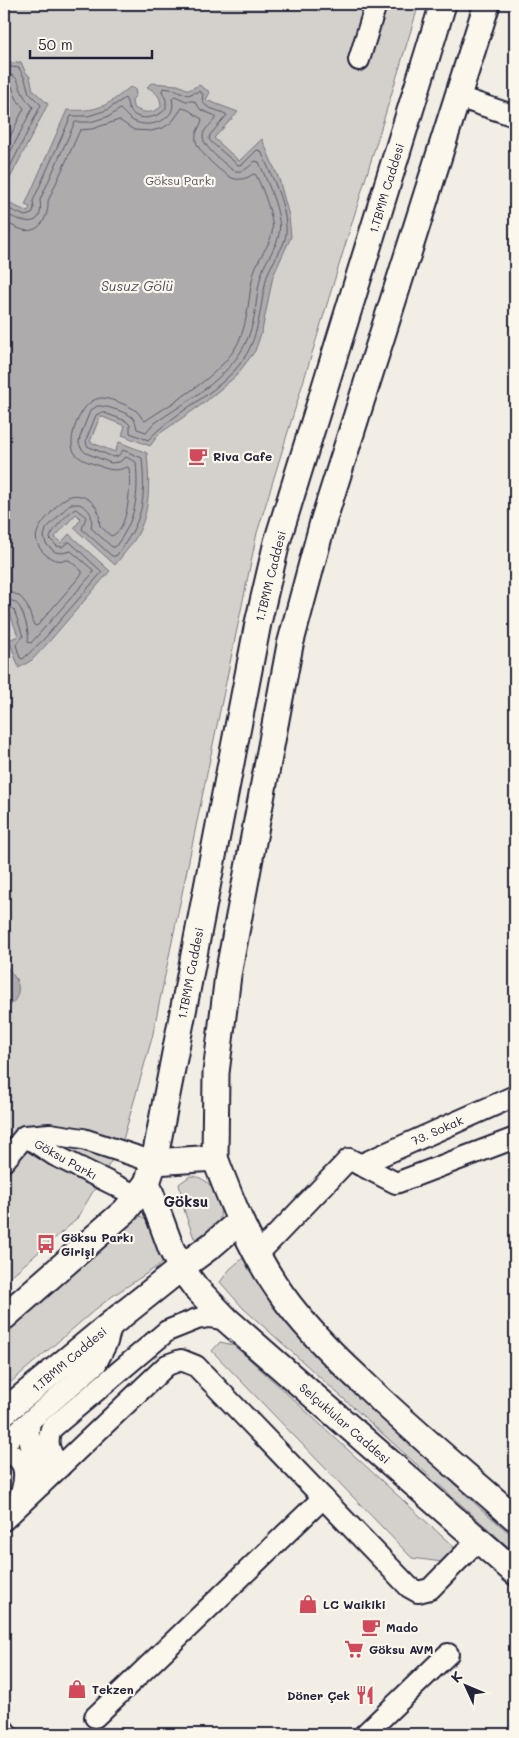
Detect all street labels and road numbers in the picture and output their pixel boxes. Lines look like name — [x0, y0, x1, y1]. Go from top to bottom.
street label: 1.TBMM Caddesi — [365, 141, 407, 235]
street label: 1.TBMM Caddesi — [251, 529, 289, 623]
street label: 1.TBMM Caddesi — [173, 926, 207, 1020]
street label: 73. Sokak — [409, 1111, 465, 1149]
street label: Göksu Parkı — [32, 1135, 100, 1183]
street label: 1.TBMM Caddesi — [28, 1323, 110, 1395]
street label: Selçuklular Caddesi — [296, 1379, 394, 1467]

